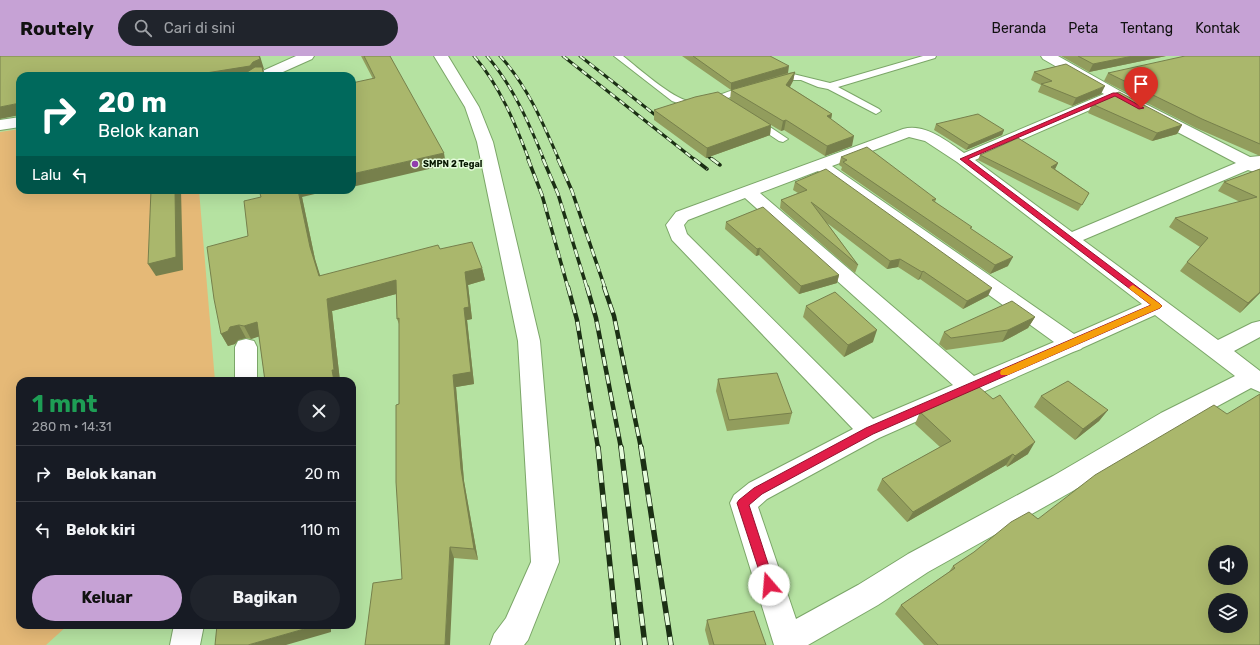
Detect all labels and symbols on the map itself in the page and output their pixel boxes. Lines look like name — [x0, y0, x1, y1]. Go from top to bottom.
pin — [1124, 67, 1158, 108]
marker: SMPN 2 Tegal — [410, 159, 420, 169]
place label: SMPN 2 Tegal — [423, 159, 483, 170]
position arrow — [748, 564, 790, 606]

